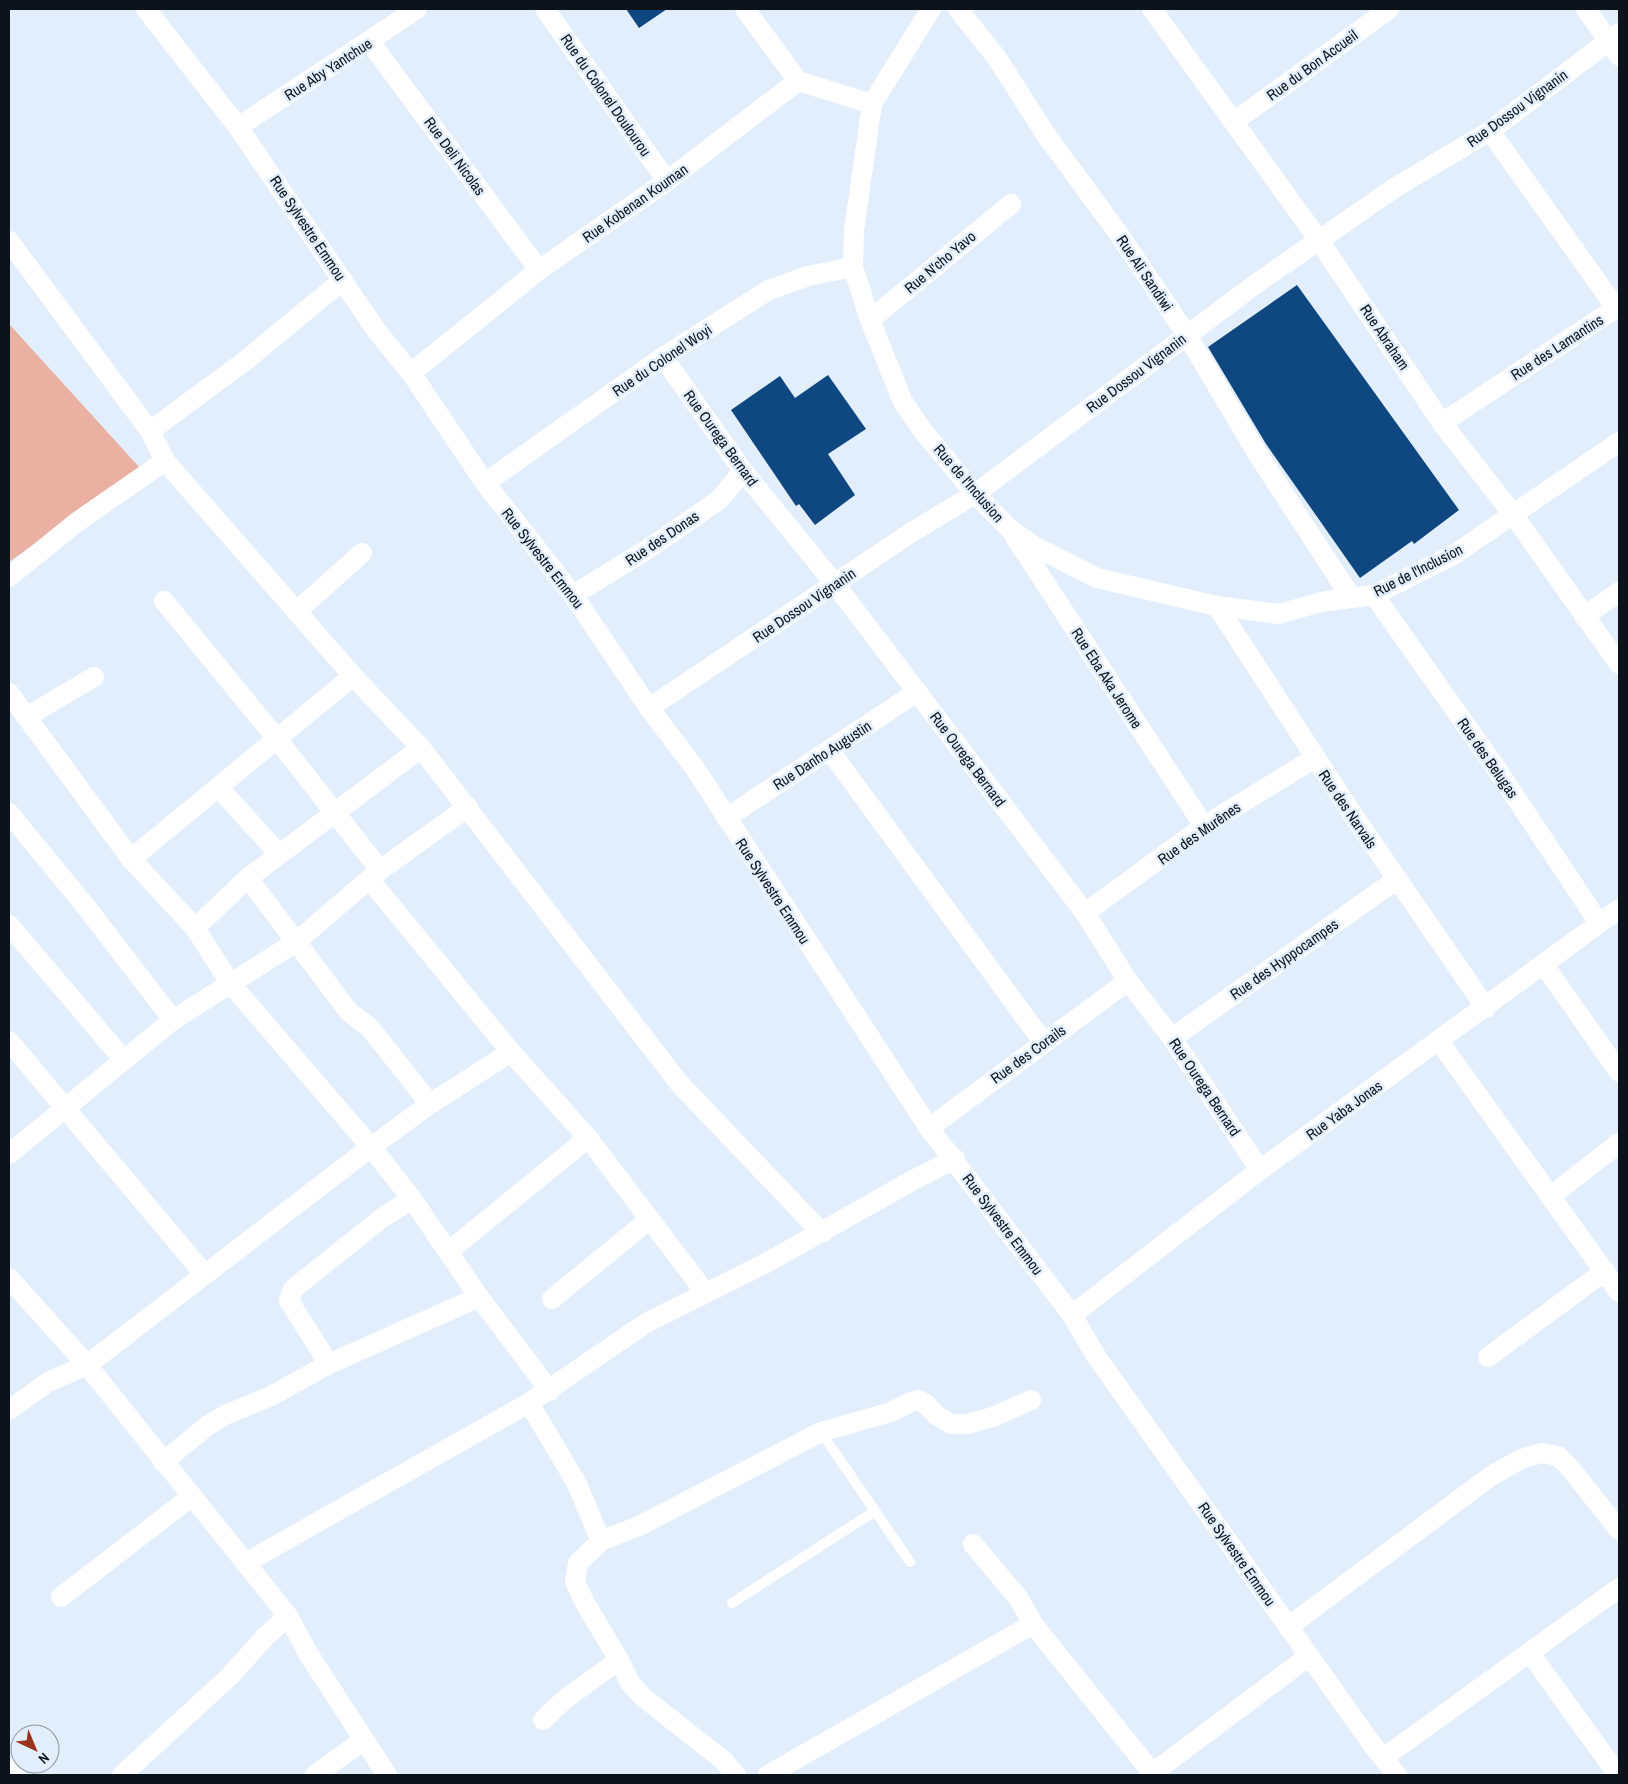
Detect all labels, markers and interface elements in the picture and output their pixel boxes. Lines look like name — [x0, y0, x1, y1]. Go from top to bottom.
street label: Rue du Bon Accueil — [1262, 25, 1362, 105]
street label: Rue du Colonel Doulourou — [556, 30, 656, 160]
street label: Rue Aby Yantchue — [280, 33, 376, 105]
street label: Rue Dossou Vignanin — [1462, 64, 1572, 152]
street label: Rue Deli Nicolas — [419, 112, 491, 200]
street label: Rue Kobenan Kouman — [578, 159, 692, 247]
street label: Rue Sylvestre Emmou — [265, 171, 351, 285]
street label: Rue N'cho Yavo — [900, 226, 980, 298]
street label: Rue Ali Sandiwi — [1112, 231, 1178, 315]
street label: Rue Abraham — [1355, 300, 1415, 374]
street label: Rue des Lamantins — [1507, 309, 1607, 385]
street label: Rue du Colonel Woyi — [608, 319, 716, 401]
street label: Rue Dossou Vignanin — [1082, 328, 1190, 418]
street label: Rue Ourega Bernard — [679, 386, 763, 490]
street label: Rue de l'Inclusion — [929, 439, 1009, 527]
street label: Rue Sylvestre Emmou — [497, 503, 589, 613]
street label: Rue des Donas — [621, 506, 703, 570]
street label: Rue de l'Inclusion — [1370, 539, 1466, 601]
street label: Rue Dossou Vignanin — [748, 563, 860, 647]
street label: Rue Eba Aka Jerome — [1067, 624, 1148, 733]
street label: Rue Ourega Bernard — [925, 707, 1011, 811]
street label: Rue des Belugas — [1453, 714, 1523, 802]
street label: Rue Danho Augustin — [769, 715, 875, 795]
street label: Rue des Narvals — [1314, 765, 1382, 853]
street label: Rue des Murênes — [1153, 797, 1245, 869]
street label: Rue Sylvestre Emmou — [731, 834, 815, 948]
street label: Rue des Hyppocampes — [1226, 914, 1342, 1004]
street label: Rue des Corails — [986, 1020, 1070, 1088]
street label: Rue Ourega Bernard — [1164, 1034, 1246, 1140]
street label: Rue Yaba Jonas — [1301, 1075, 1387, 1145]
street label: Rue Sylvestre Emmou — [958, 1169, 1048, 1279]
street label: Rue Sylvestre Emmou — [1193, 1498, 1281, 1610]
north arrow — [10, 1724, 60, 1774]
text: N — [35, 1749, 53, 1768]

